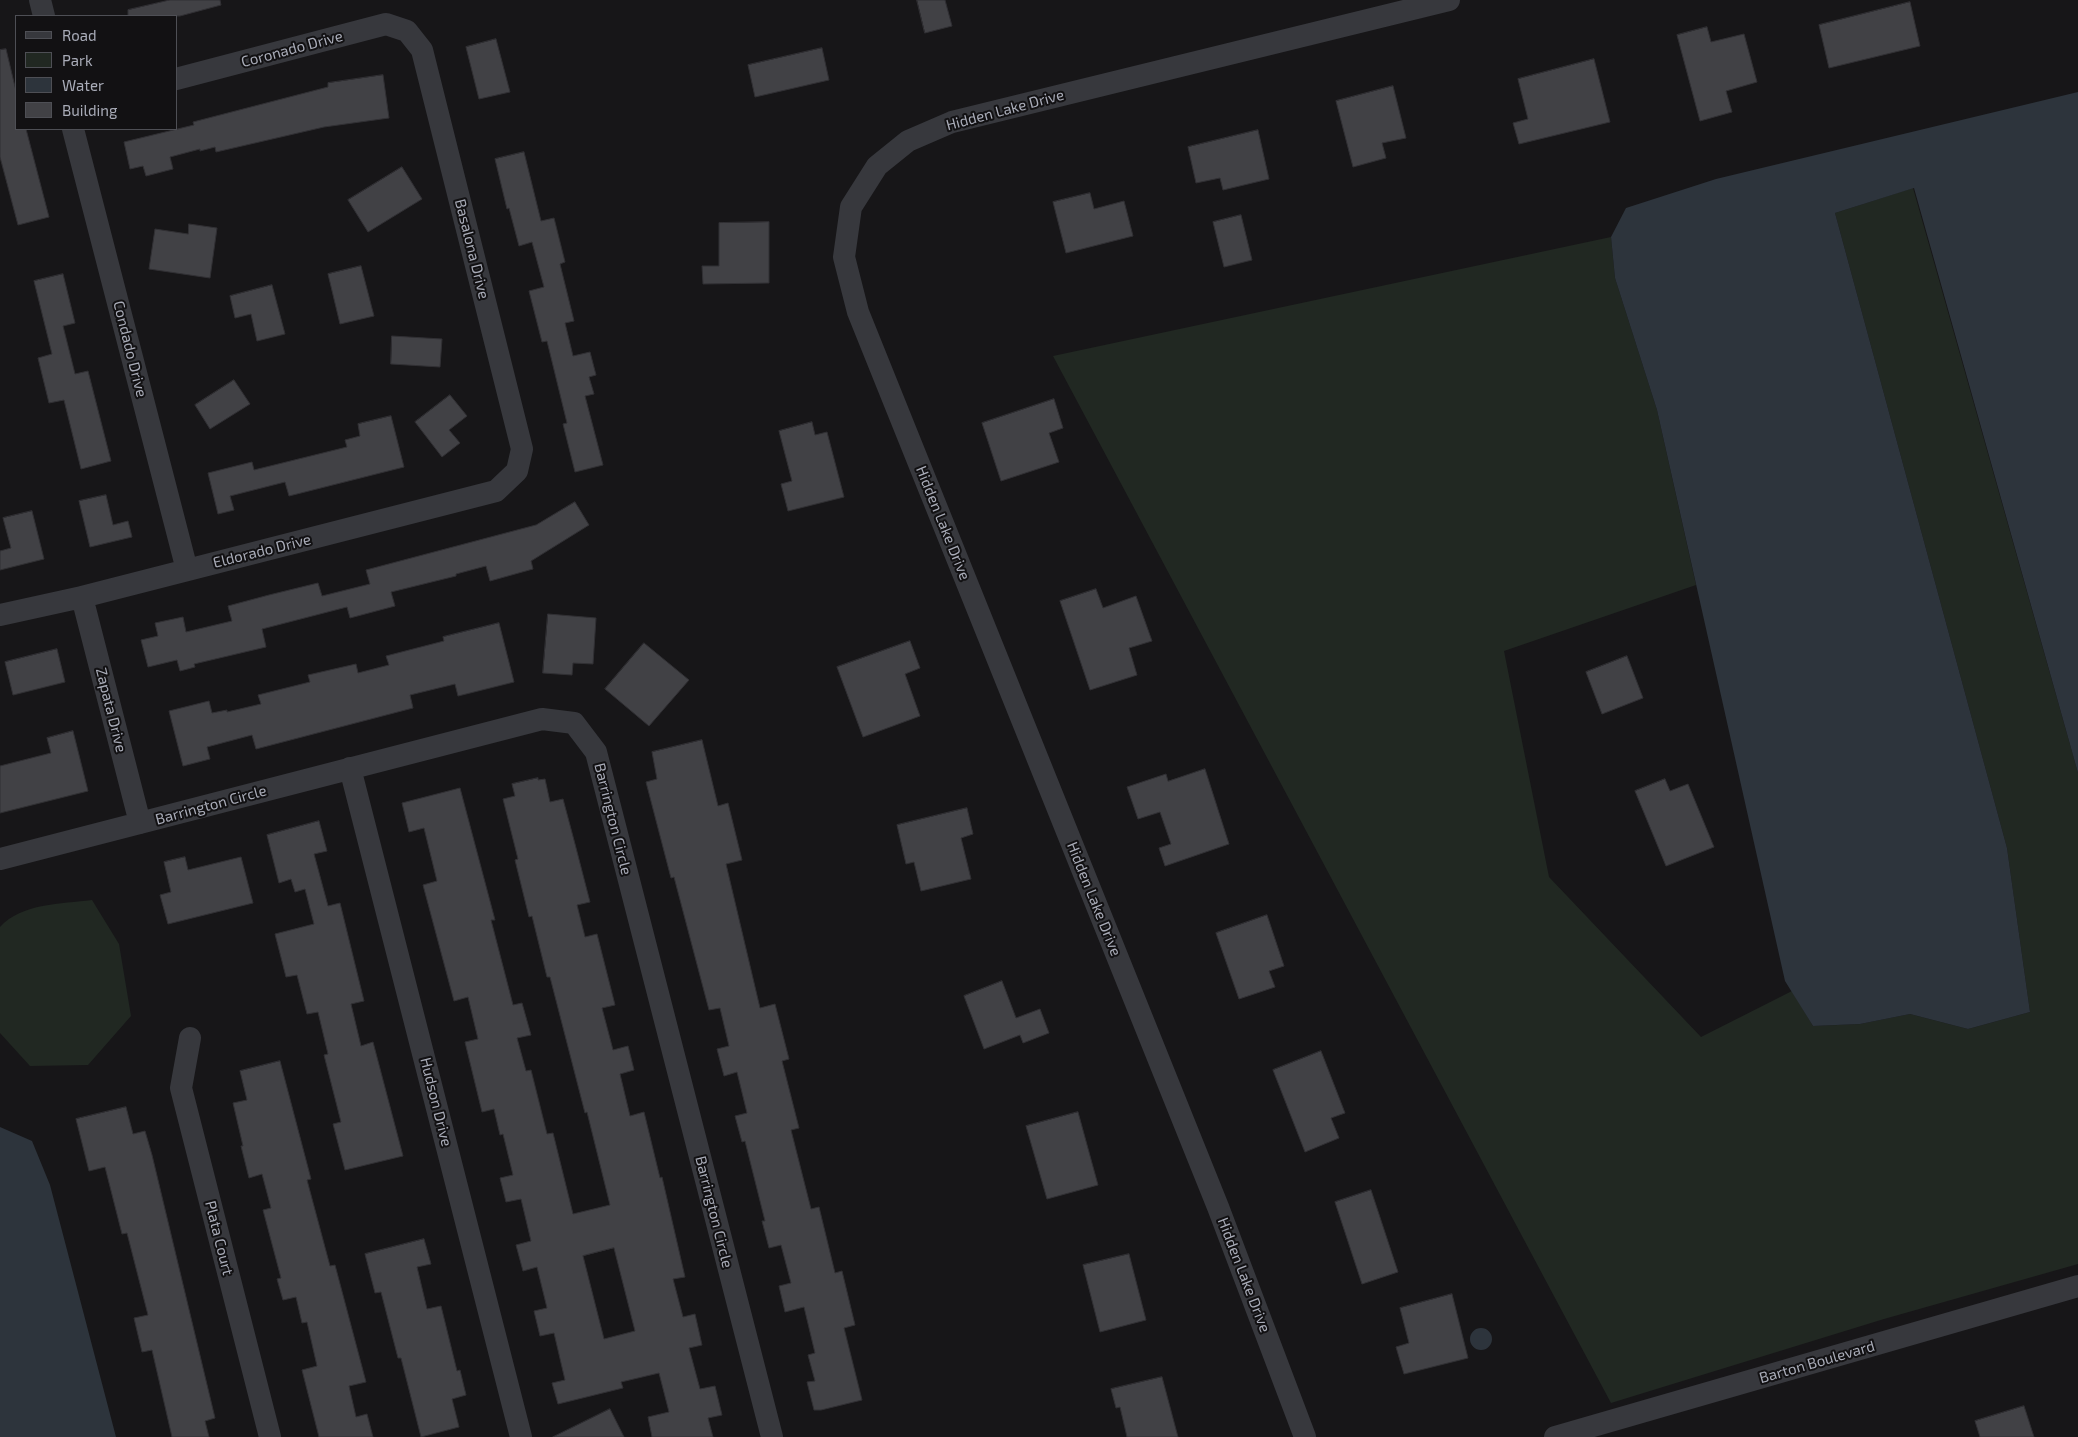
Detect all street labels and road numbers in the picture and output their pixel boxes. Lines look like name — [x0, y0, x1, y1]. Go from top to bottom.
street label: Coronado Drive — [239, 27, 345, 71]
street label: Hidden Lake Drive — [944, 86, 1066, 134]
street label: Basalona Drive — [451, 197, 493, 301]
street label: Condado Drive — [109, 299, 151, 399]
street label: Hidden Lake Drive — [912, 463, 974, 583]
street label: Eldorado Drive — [211, 530, 313, 572]
street label: Zapata Drive — [92, 666, 130, 754]
street label: Barrington Circle — [590, 761, 636, 877]
street label: Barrington Circle — [153, 781, 269, 829]
street label: Hidden Lake Drive — [1063, 839, 1125, 959]
street label: Hudson Drive — [416, 1056, 456, 1148]
street label: Barrington Circle — [691, 1154, 737, 1270]
street label: Plata Court — [201, 1199, 237, 1277]
street label: Hidden Lake Drive — [1214, 1215, 1274, 1335]
street label: Barton Boulevard — [1757, 1337, 1877, 1387]

